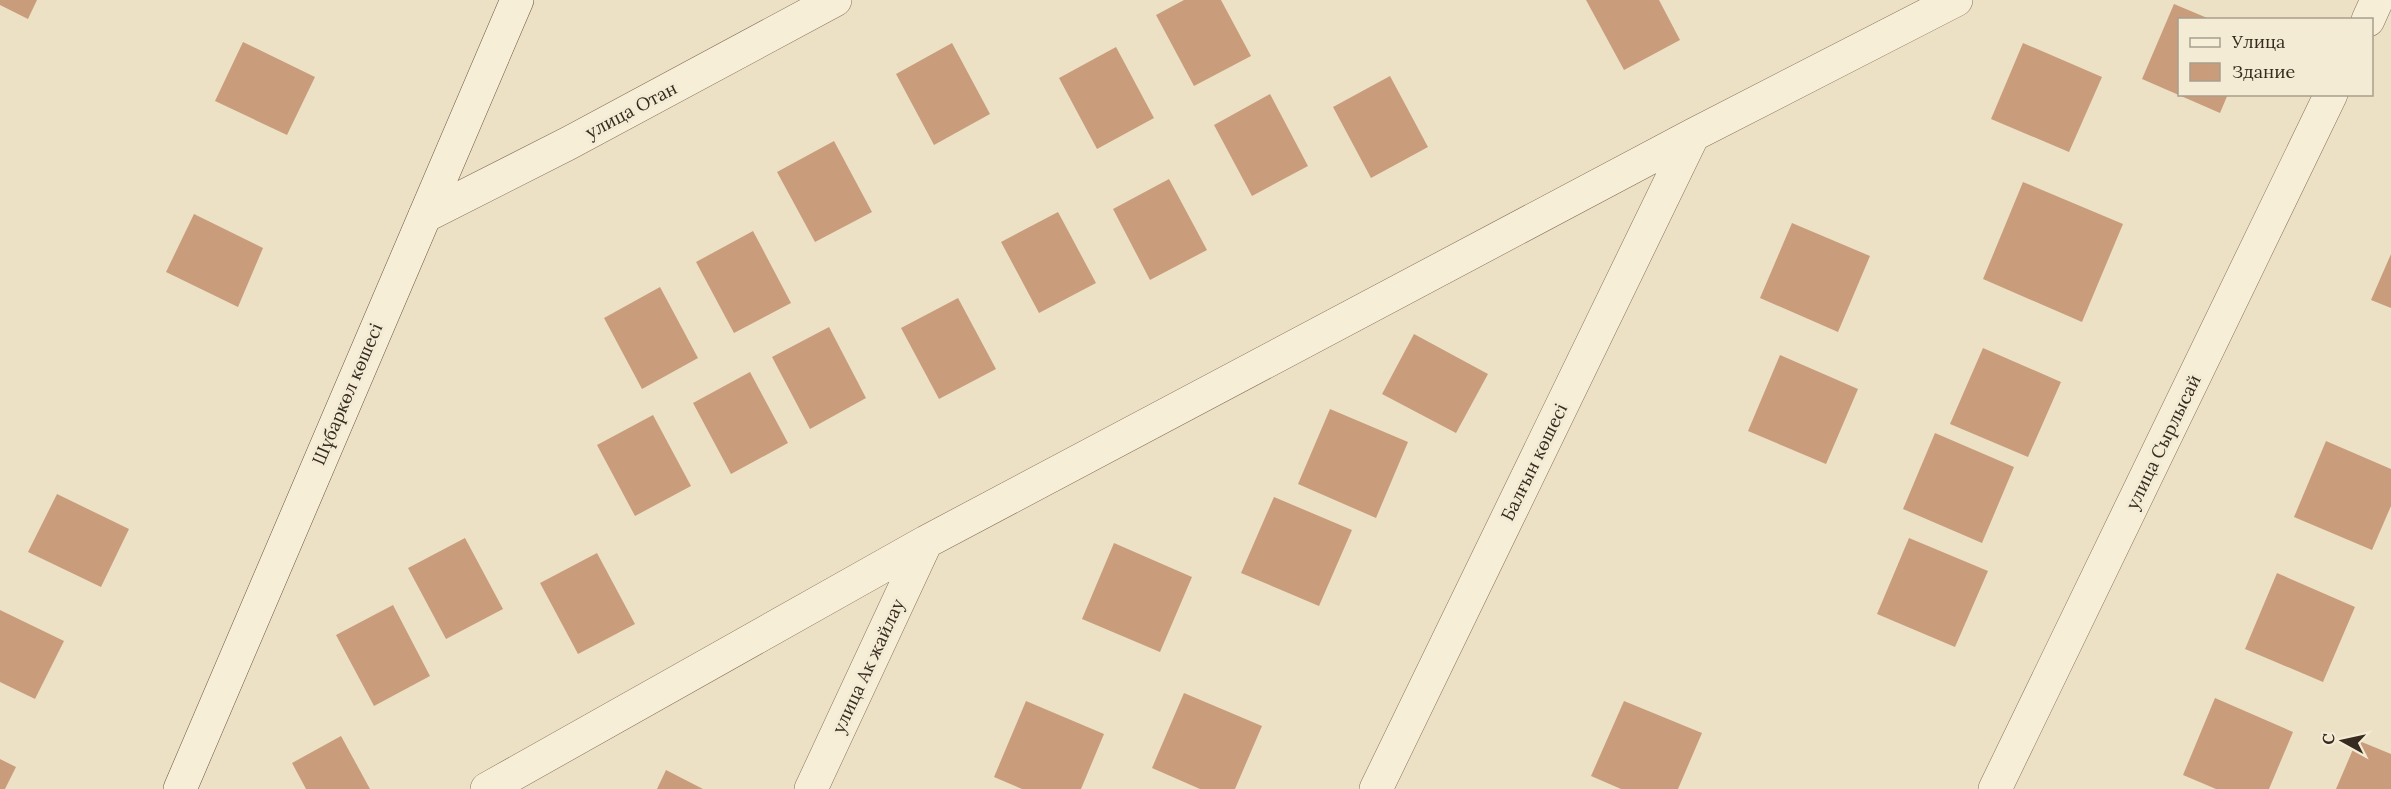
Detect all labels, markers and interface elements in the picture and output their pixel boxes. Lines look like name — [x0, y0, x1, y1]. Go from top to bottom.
legend — [2178, 18, 2373, 96]
text: Улица — [2231, 30, 2285, 53]
text: Здание — [2232, 60, 2295, 83]
street label: улица Отан — [581, 76, 681, 144]
street label: Шұбаркөл көшесі — [307, 320, 387, 468]
street label: улица Сырлысай — [2120, 371, 2206, 513]
street label: Балғын көшесі — [1496, 400, 1572, 524]
street label: улица Ак жайлау — [827, 595, 909, 737]
north arrow — [2313, 711, 2373, 771]
text: С — [2317, 732, 2339, 746]

